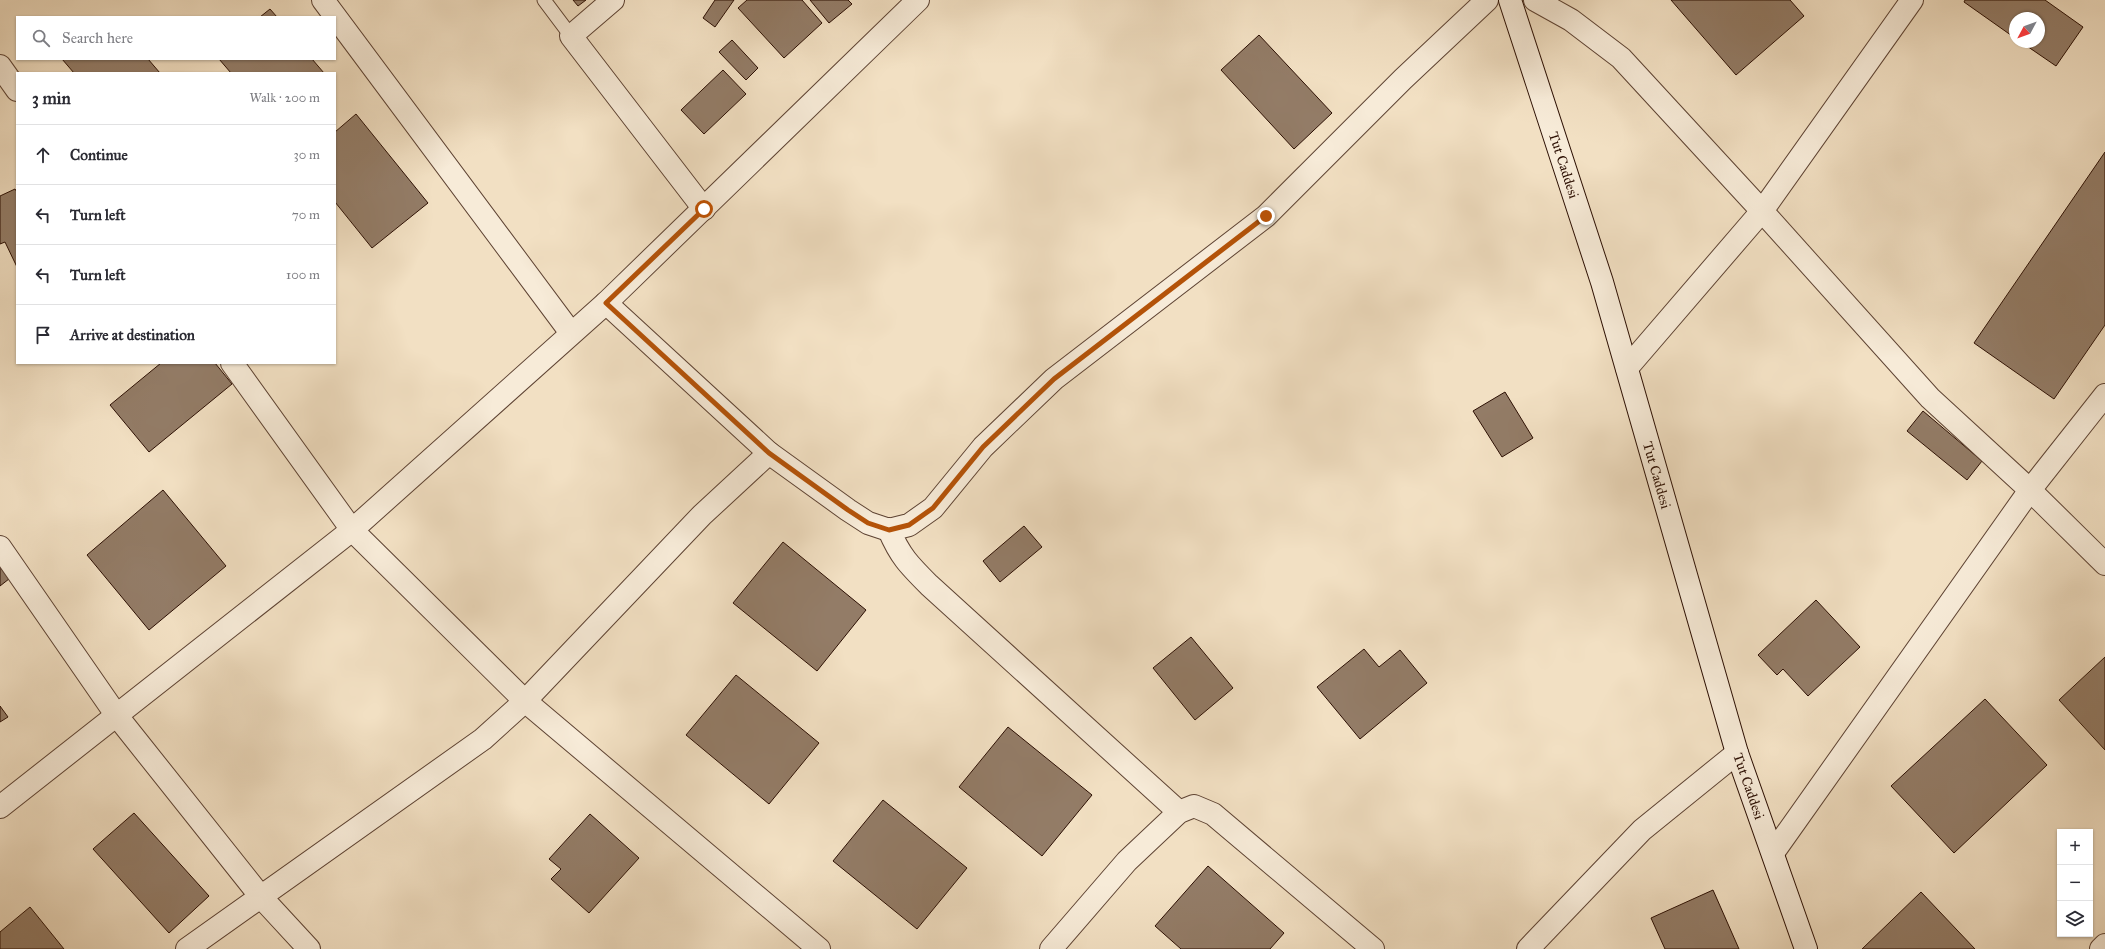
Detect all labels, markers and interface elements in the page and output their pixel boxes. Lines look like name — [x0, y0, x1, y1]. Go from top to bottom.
north arrow — [2009, 12, 2045, 48]
search box — [16, 16, 336, 60]
icon: search — [30, 27, 52, 49]
text: Search here — [62, 29, 133, 47]
text: 3 min — [32, 88, 71, 109]
text: Walk · 200 m — [250, 90, 320, 106]
street label: Tut Caddesi — [1545, 130, 1582, 201]
icon: ahead — [32, 144, 54, 166]
text: Continue — [70, 146, 128, 164]
text: 30 m — [294, 147, 320, 163]
route start — [695, 200, 713, 218]
icon: left — [32, 204, 54, 226]
text: Turn left — [70, 206, 126, 224]
text: 70 m — [292, 207, 320, 223]
route end — [1257, 207, 1275, 225]
icon: left — [32, 264, 54, 286]
text: Turn left — [70, 266, 126, 284]
text: 100 m — [286, 267, 320, 283]
icon: arrive — [32, 324, 54, 346]
text: Arrive at destination — [70, 326, 195, 344]
street label: Tut Caddesi — [1639, 440, 1674, 511]
street label: Tut Caddesi — [1729, 751, 1768, 822]
map controls — [2057, 829, 2093, 937]
button: + — [2057, 829, 2093, 865]
button: − — [2057, 865, 2093, 901]
button: layers — [2057, 901, 2093, 937]

